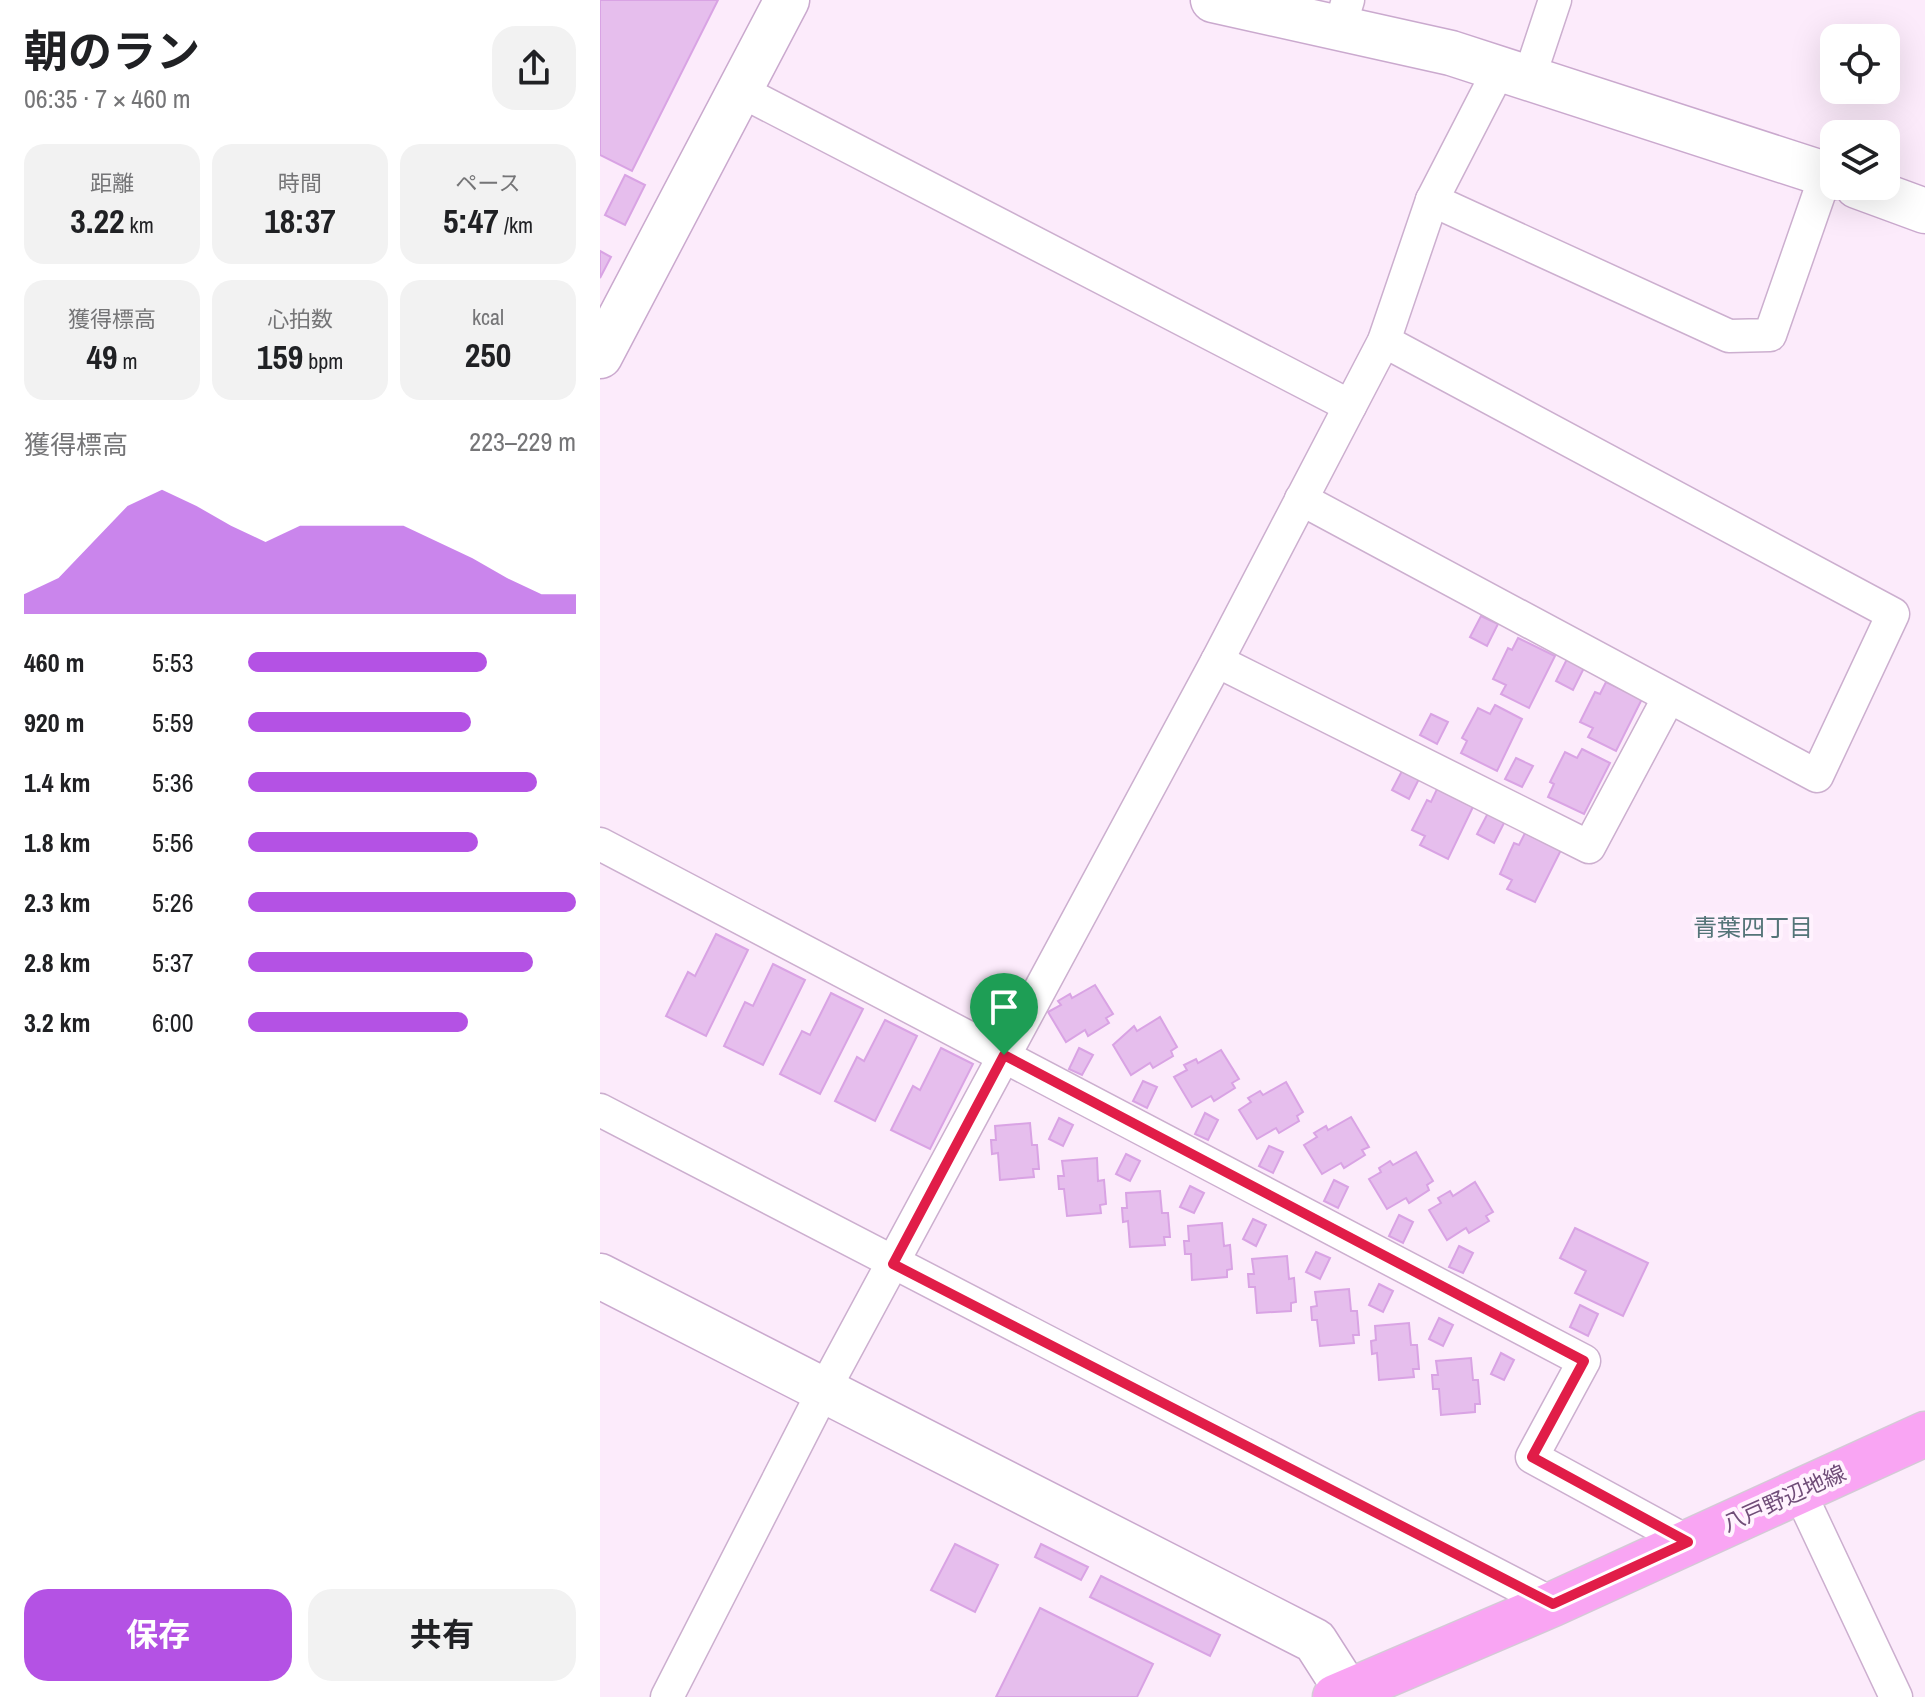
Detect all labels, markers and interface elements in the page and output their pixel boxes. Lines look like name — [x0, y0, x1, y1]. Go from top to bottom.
text: 朝のラン — [24, 21, 200, 81]
map controls — [1820, 24, 1900, 200]
button: locate — [1820, 24, 1900, 104]
button: share — [492, 26, 576, 110]
text: 06:35 · 7 × 460 m — [24, 81, 191, 116]
button: layers — [1820, 120, 1900, 200]
text: 距離 — [90, 168, 134, 198]
text: 時間 — [278, 168, 322, 198]
text: ペース — [456, 168, 520, 198]
text: 3.22 — [70, 198, 125, 244]
text: 18:37 — [264, 198, 336, 244]
text: 5:47 — [443, 198, 499, 244]
text: km — [125, 210, 154, 240]
text: /km — [499, 210, 533, 240]
text: kcal — [472, 302, 504, 332]
text: 獲得標高 — [68, 304, 156, 334]
text: 心拍数 — [267, 304, 333, 334]
text: 250 — [465, 332, 511, 378]
text: 49 — [86, 334, 117, 380]
text: 159 — [257, 334, 303, 380]
text: m — [117, 346, 138, 376]
text: bpm — [303, 346, 343, 376]
text: 223–229 m — [469, 424, 576, 459]
text: 獲得標高 — [24, 427, 128, 462]
text: 460 m — [24, 645, 84, 680]
text: 5:53 — [152, 645, 194, 680]
text: 920 m — [24, 705, 84, 740]
text: 5:59 — [152, 705, 194, 740]
text: 1.4 km — [24, 765, 90, 800]
text: 5:36 — [152, 765, 194, 800]
text: 1.8 km — [24, 825, 90, 860]
text: 5:56 — [152, 825, 194, 860]
text: 2.3 km — [24, 885, 90, 920]
text: 5:26 — [152, 885, 194, 920]
district label: 青葉四丁目 — [1693, 911, 1813, 943]
text: 2.8 km — [24, 945, 90, 980]
text: 5:37 — [152, 945, 194, 980]
pin — [970, 973, 1038, 1055]
icon: arrive — [982, 985, 1026, 1029]
text: 3.2 km — [24, 1005, 90, 1040]
text: 6:00 — [152, 1005, 194, 1040]
street label: 八戸野辺地線 — [1718, 1457, 1850, 1539]
button: 保存 — [24, 1589, 292, 1681]
button: 共有 — [308, 1589, 576, 1681]

